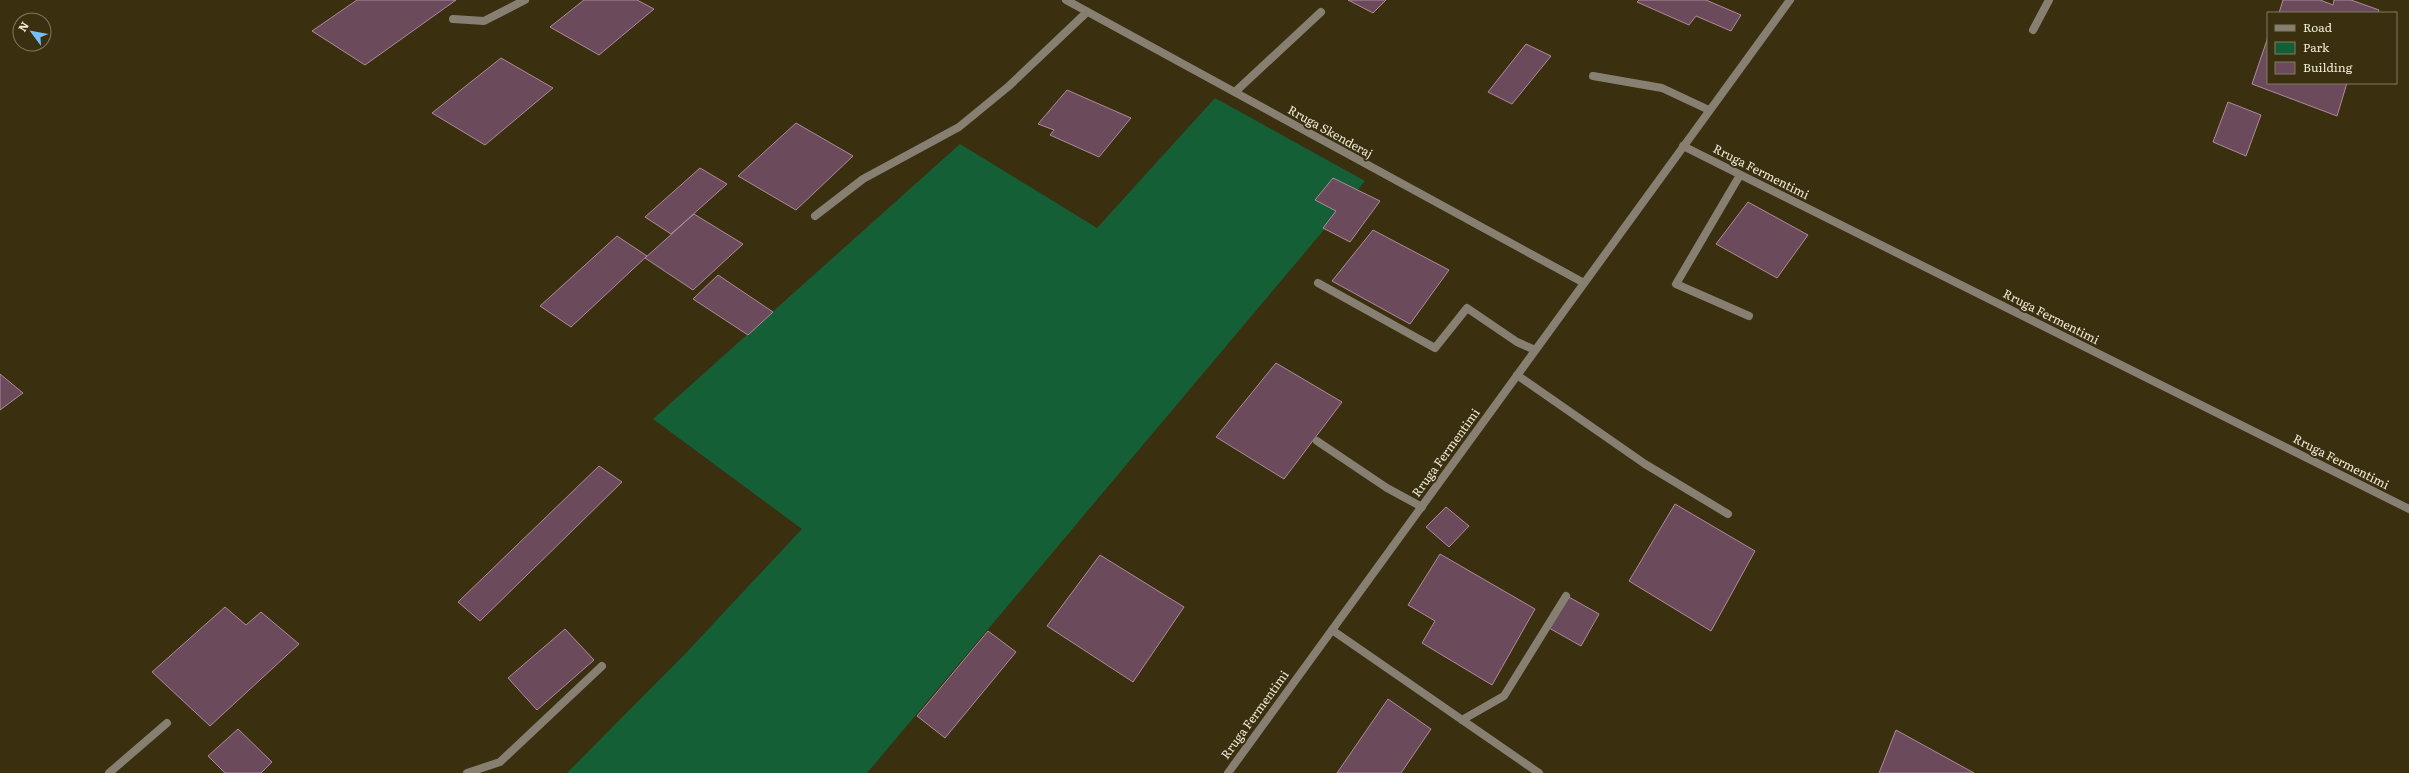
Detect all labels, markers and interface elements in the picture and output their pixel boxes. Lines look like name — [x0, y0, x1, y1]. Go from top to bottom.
north arrow — [12, 12, 52, 52]
legend — [2267, 12, 2397, 84]
text: N — [13, 18, 32, 34]
text: Road — [2303, 18, 2333, 36]
text: Park — [2303, 38, 2330, 56]
text: Building — [2303, 58, 2353, 76]
street label: Rruga Skenderaj — [1285, 100, 1376, 162]
street label: Rruga Fermentimi — [1710, 139, 1813, 203]
street label: Rruga Fermentimi — [2000, 284, 2103, 348]
street label: Rruga Fermentimi — [1407, 404, 1484, 500]
street label: Rruga Fermentimi — [2290, 429, 2393, 493]
street label: Rruga Fermentimi — [1216, 666, 1293, 762]

